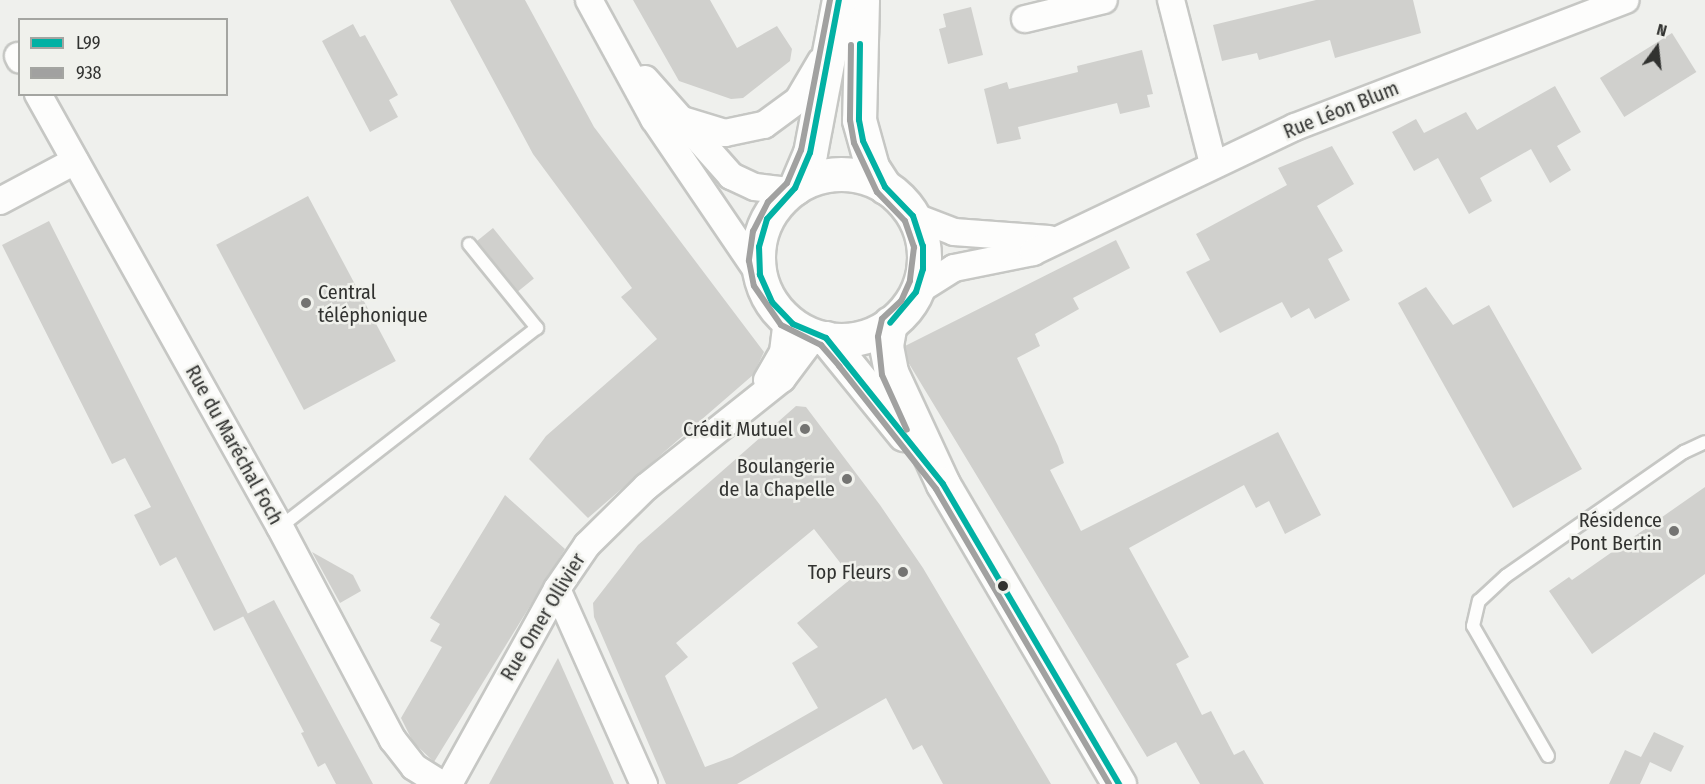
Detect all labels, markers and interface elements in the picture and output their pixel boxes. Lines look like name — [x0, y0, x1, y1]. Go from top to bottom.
legend — [18, 18, 228, 96]
north arrow — [1627, 18, 1687, 78]
text: N — [1655, 20, 1669, 41]
text: L99 — [76, 32, 100, 54]
text: 938 — [76, 62, 102, 84]
street label: Rue Léon Blum — [1280, 76, 1402, 144]
place label: Central téléphonique — [318, 280, 428, 327]
marker: Central téléphonique — [299, 296, 313, 310]
street label: Rue du Maréchal Foch — [180, 361, 288, 529]
place label: Crédit Mutuel — [683, 417, 793, 441]
marker: Crédit Mutuel — [798, 422, 812, 436]
place label: Boulangerie de la Chapelle — [719, 455, 835, 502]
marker: Boulangerie de la Chapelle — [840, 472, 854, 486]
place label: Résidence Pont Bertin — [1570, 508, 1662, 555]
marker: Résidence Pont Bertin — [1667, 524, 1681, 538]
street label: Rue Omer Ollivier — [496, 549, 590, 685]
place label: Top Fleurs — [808, 560, 891, 584]
marker: Top Fleurs — [896, 565, 910, 579]
unlabelled marker — [997, 580, 1009, 592]

